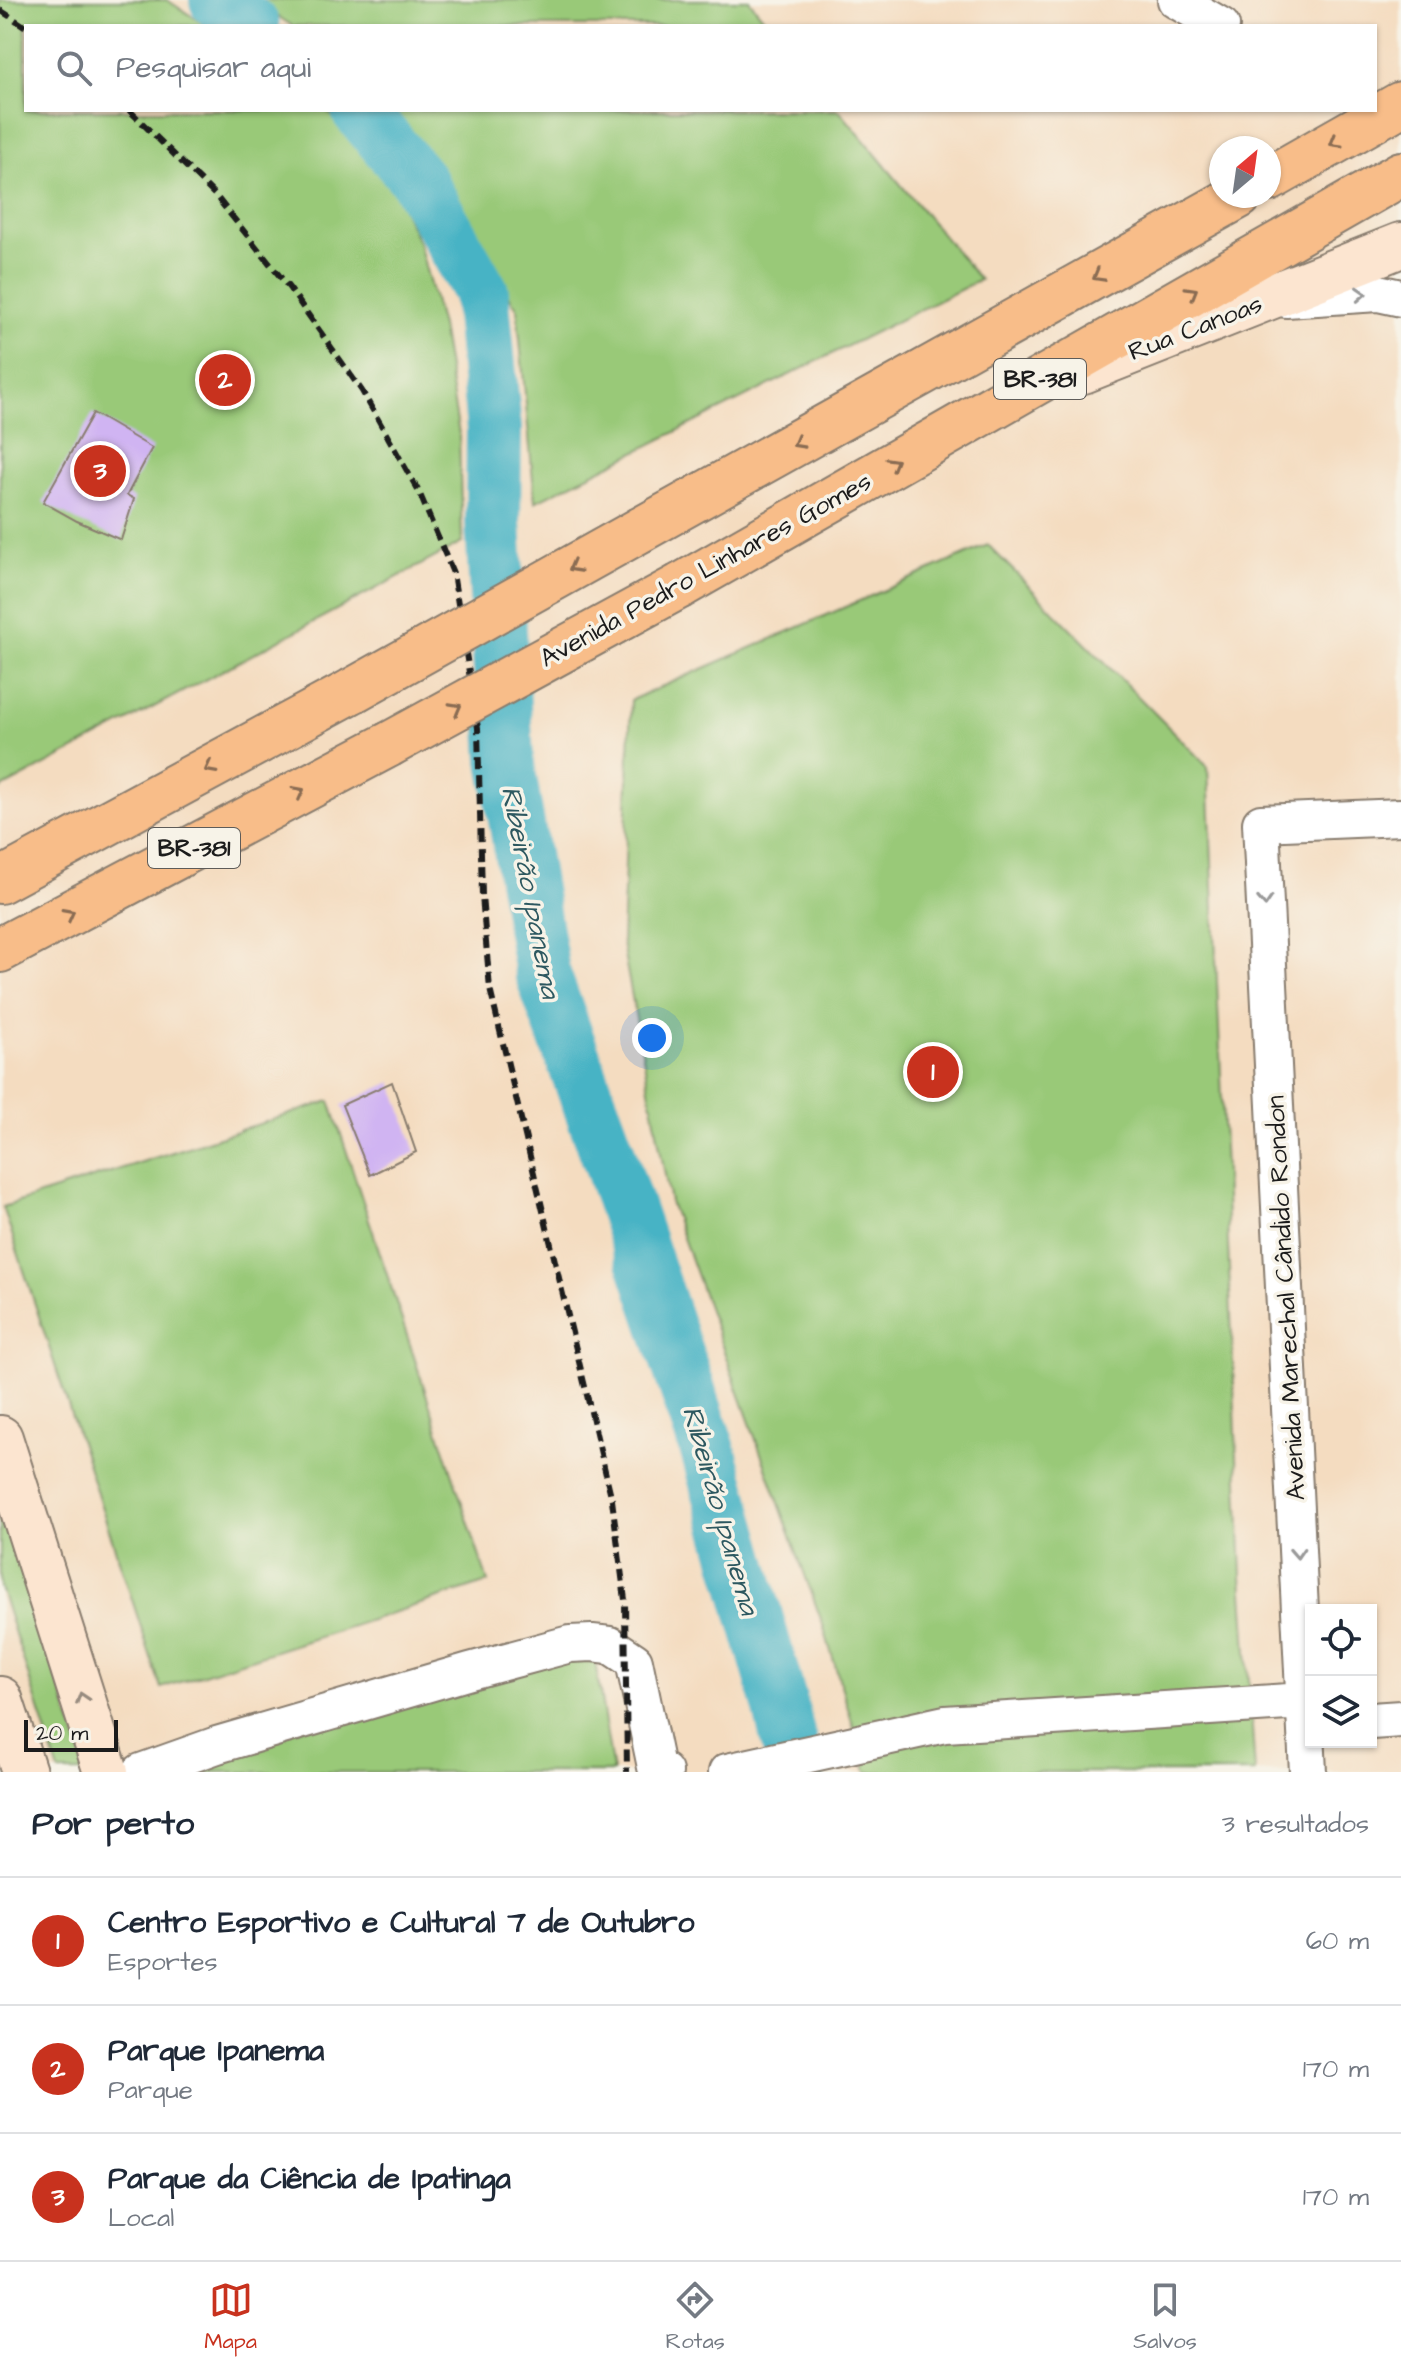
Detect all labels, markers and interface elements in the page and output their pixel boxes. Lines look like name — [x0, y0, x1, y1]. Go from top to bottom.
search box — [24, 24, 1377, 112]
icon: search — [52, 46, 96, 90]
text: Pesquisar aqui — [116, 47, 311, 89]
one-way arrow — [1329, 132, 1344, 148]
north arrow — [1209, 136, 1281, 208]
one-way arrow — [1092, 266, 1107, 282]
street label: Rua Canoas — [1123, 286, 1268, 370]
one-way arrow — [1183, 286, 1198, 302]
one-way arrow — [1355, 286, 1368, 303]
pin: 2 — [199, 350, 251, 410]
road number: BR-381 — [994, 359, 1086, 399]
one-way arrow — [792, 433, 806, 449]
pin: 3 — [74, 441, 126, 501]
one-way arrow — [884, 457, 899, 473]
street label: Avenida Pedro Linhares Gomes — [533, 463, 878, 676]
one-way arrow — [568, 557, 583, 573]
one-way arrow — [448, 702, 462, 718]
one-way arrow — [203, 759, 218, 774]
water label: Ribeirão Ipanema — [491, 783, 571, 1003]
one-way arrow — [291, 787, 305, 802]
road number: BR-381 — [148, 828, 240, 868]
one-way arrow — [1256, 895, 1273, 908]
one-way arrow — [61, 908, 75, 923]
your location — [632, 1018, 672, 1058]
pin: 1 — [907, 1042, 959, 1102]
street label: Avenida Marechal Cândido Rondon — [1257, 1094, 1315, 1501]
water label: Ribeirão Ipanema — [672, 1402, 769, 1621]
one-way arrow — [1288, 1547, 1305, 1560]
map controls — [1305, 1604, 1377, 1748]
button: locate — [1305, 1604, 1377, 1676]
button: layers — [1305, 1676, 1377, 1748]
one-way arrow — [75, 1691, 91, 1705]
scale bar — [24, 1716, 118, 1752]
text: 20 m — [36, 1718, 88, 1749]
text: Por perto — [32, 1800, 194, 1848]
text: 3 resultados — [1222, 1806, 1369, 1842]
text: Centro Esportivo e Cultural 7 de Outubro — [108, 1902, 695, 1944]
text: 1 — [56, 1923, 60, 1959]
text: 60 m — [1306, 1923, 1369, 1959]
text: Esportes — [108, 1944, 218, 1980]
text: Parque Ipanema — [108, 2030, 324, 2072]
text: 2 — [51, 2051, 65, 2087]
text: 170 m — [1303, 2051, 1369, 2087]
text: Parque — [108, 2072, 193, 2108]
text: Parque da Ciência de Ipatinga — [108, 2158, 511, 2200]
text: 3 — [51, 2179, 65, 2215]
text: 170 m — [1303, 2179, 1369, 2215]
text: Local — [108, 2200, 174, 2236]
tab: Mapa — [204, 2278, 257, 2357]
tab: Rotas — [666, 2278, 725, 2357]
tab: Salvos — [1133, 2278, 1197, 2357]

